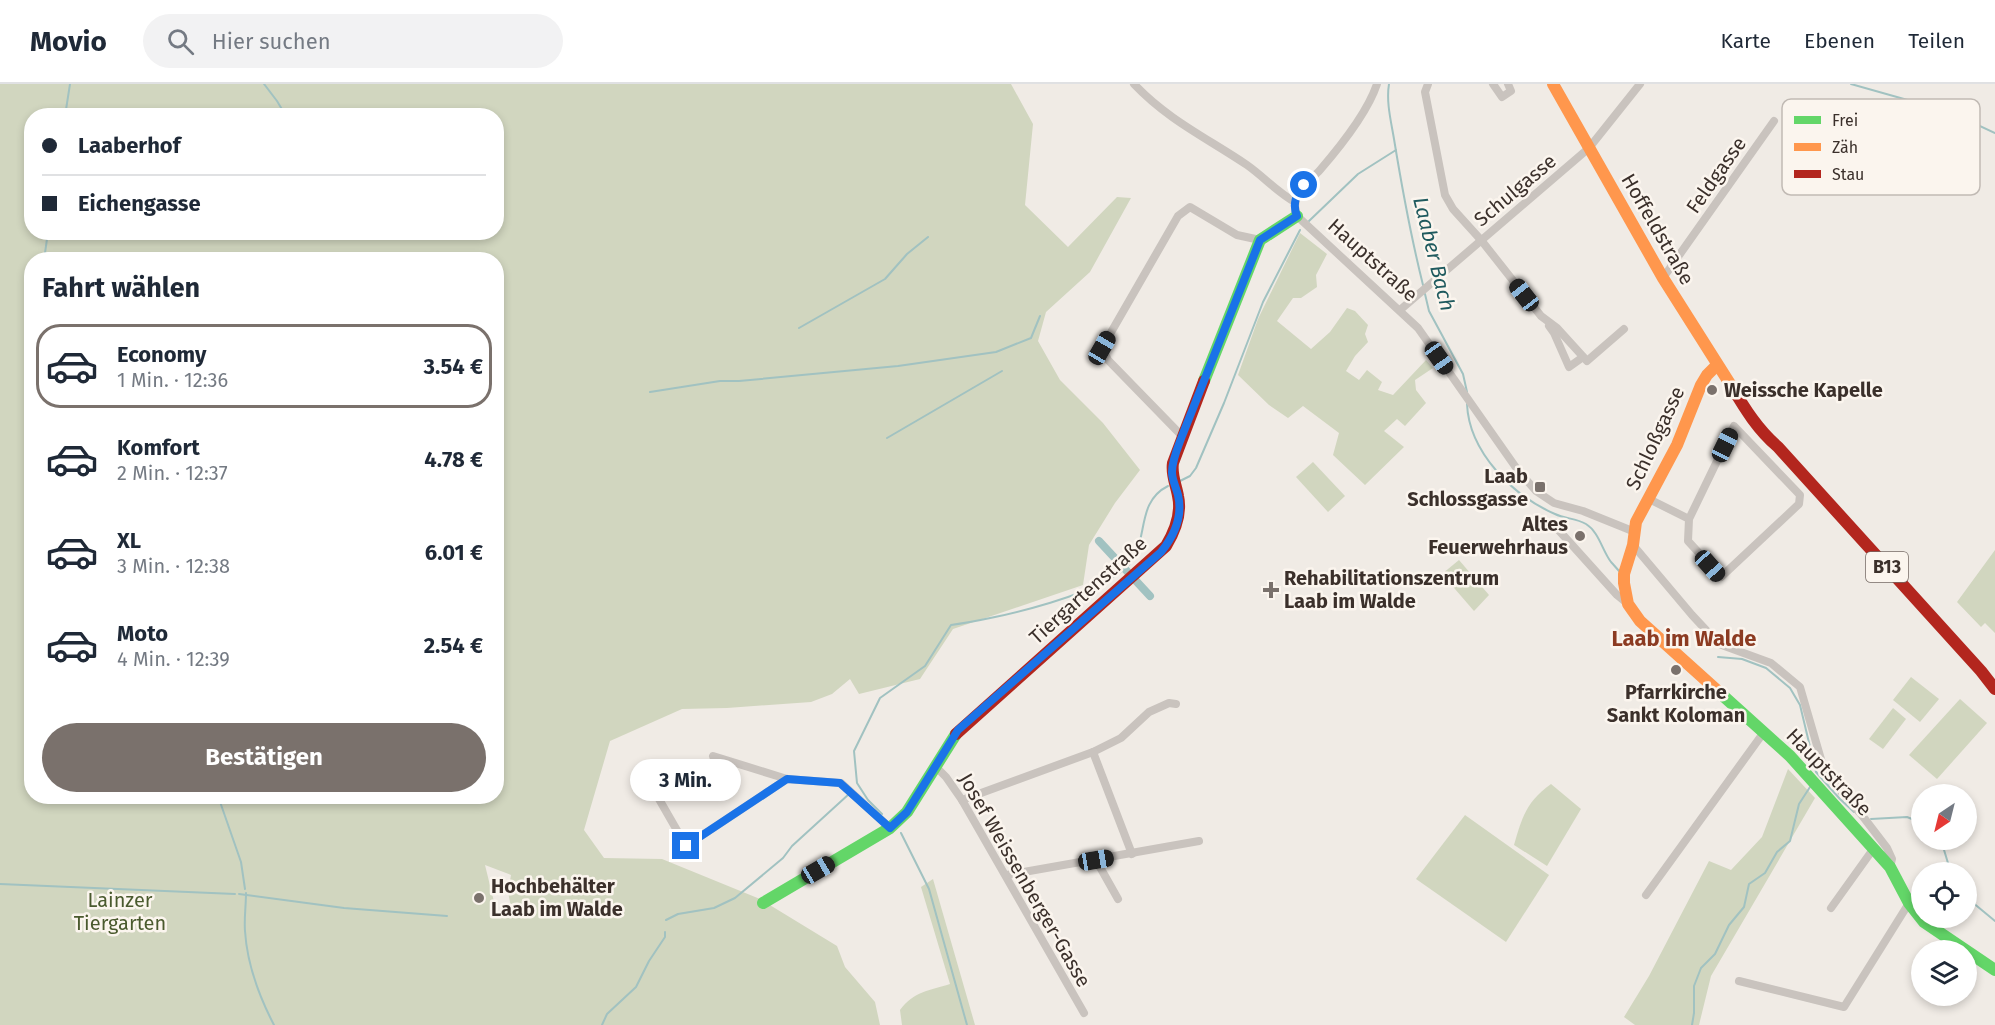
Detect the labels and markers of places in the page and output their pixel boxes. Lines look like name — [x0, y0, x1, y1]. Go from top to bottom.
place label: Weissche Kapelle — [1724, 378, 1883, 402]
marker: Weissche Kapelle — [1705, 383, 1719, 397]
place label: Laab Schlossgasse — [1407, 464, 1528, 511]
marker: Laab Schlossgasse — [1533, 480, 1547, 494]
place label: Altes Feuerwehrhaus — [1428, 512, 1568, 559]
marker: Altes Feuerwehrhaus — [1573, 529, 1587, 543]
place label: Rehabilitationszentrum Laab im Walde — [1284, 566, 1499, 613]
marker: Rehabilitationszentrum Laab im Walde — [1262, 581, 1280, 599]
marker: Pfarrkirche Sankt Koloman — [1669, 663, 1683, 677]
place label: Pfarrkirche Sankt Koloman — [1607, 680, 1745, 727]
place label: Hochbehälter Laab im Walde — [491, 874, 623, 921]
marker: Hochbehälter Laab im Walde — [472, 891, 486, 905]

